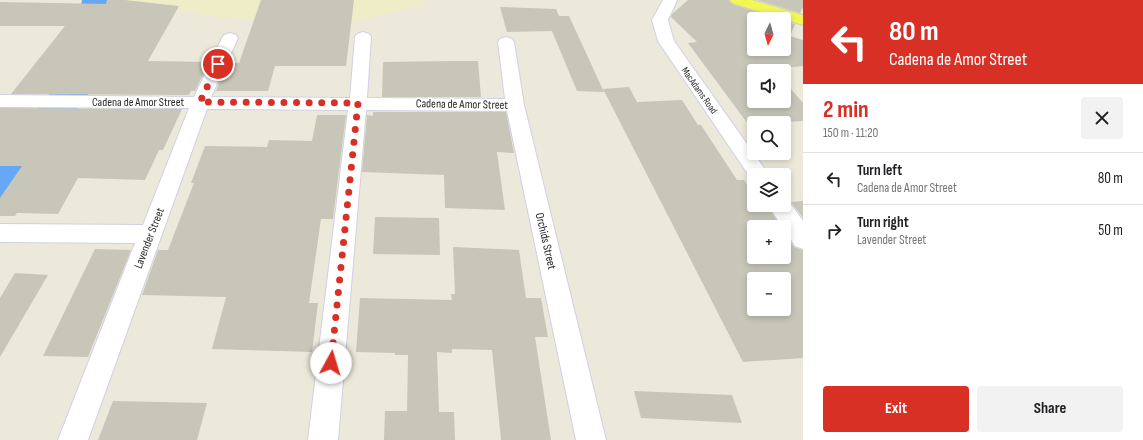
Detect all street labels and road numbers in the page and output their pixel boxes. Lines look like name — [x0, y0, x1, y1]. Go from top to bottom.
street label: MacAdams Road — [679, 65, 720, 116]
street label: Cadena de Amor Street — [92, 95, 184, 110]
street label: Cadena de Amor Street — [416, 96, 509, 113]
street label: Lavender Street — [131, 205, 168, 271]
street label: Orchids Street — [532, 211, 559, 271]

